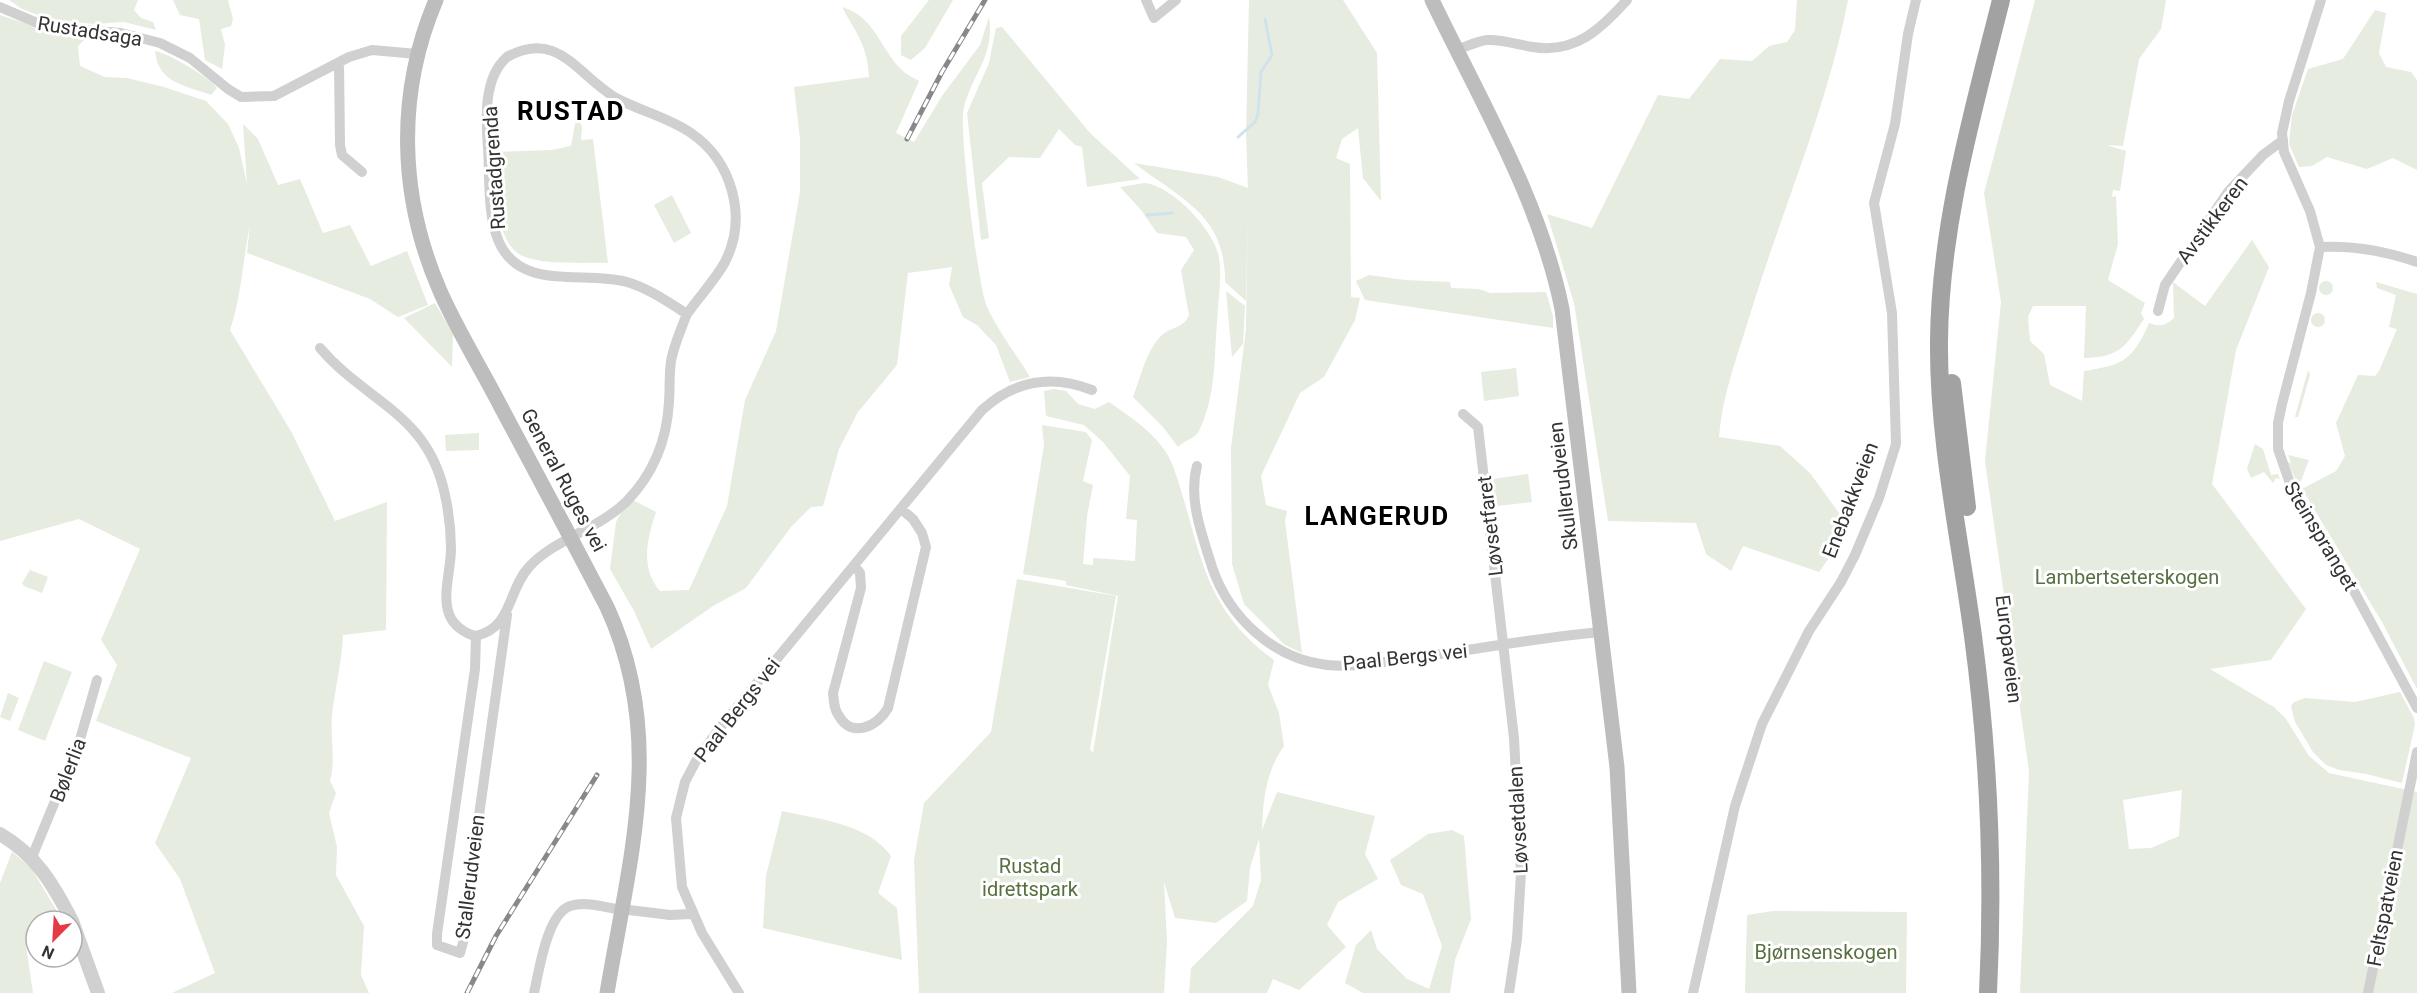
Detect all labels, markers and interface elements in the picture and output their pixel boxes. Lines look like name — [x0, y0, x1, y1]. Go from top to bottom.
street label: Rustadsaga — [36, 11, 144, 51]
district label: RUSTAD — [517, 96, 625, 126]
street label: Rustadgrenda — [478, 105, 510, 231]
street label: Avstikkeren — [2171, 172, 2253, 268]
street label: General Ruges vei — [516, 404, 612, 556]
street label: Skullerudveien — [1543, 420, 1583, 552]
street label: Enebakkveien — [1817, 439, 1883, 561]
street label: Løvsetfaret — [1472, 474, 1508, 578]
street label: Steinspranget — [2279, 477, 2363, 595]
district label: LANGERUD — [1304, 501, 1450, 531]
park label: Lambertseterskogen — [2035, 565, 2219, 589]
street label: Europaveien — [1990, 594, 2028, 704]
street label: Paal Bergs vei — [1341, 639, 1469, 675]
street label: Paal Bergs vei — [689, 653, 785, 767]
street label: Bølerlia — [45, 735, 91, 805]
street label: Løvsetdalen — [1503, 765, 1533, 875]
street label: Stallerudveien — [450, 813, 490, 941]
street label: Feltspatveien — [2362, 848, 2408, 968]
park label: Rustad idrettspark — [982, 854, 1079, 901]
north arrow — [24, 909, 84, 969]
park label: Bjørnsenskogen — [1754, 940, 1898, 964]
text: N — [39, 941, 57, 963]

